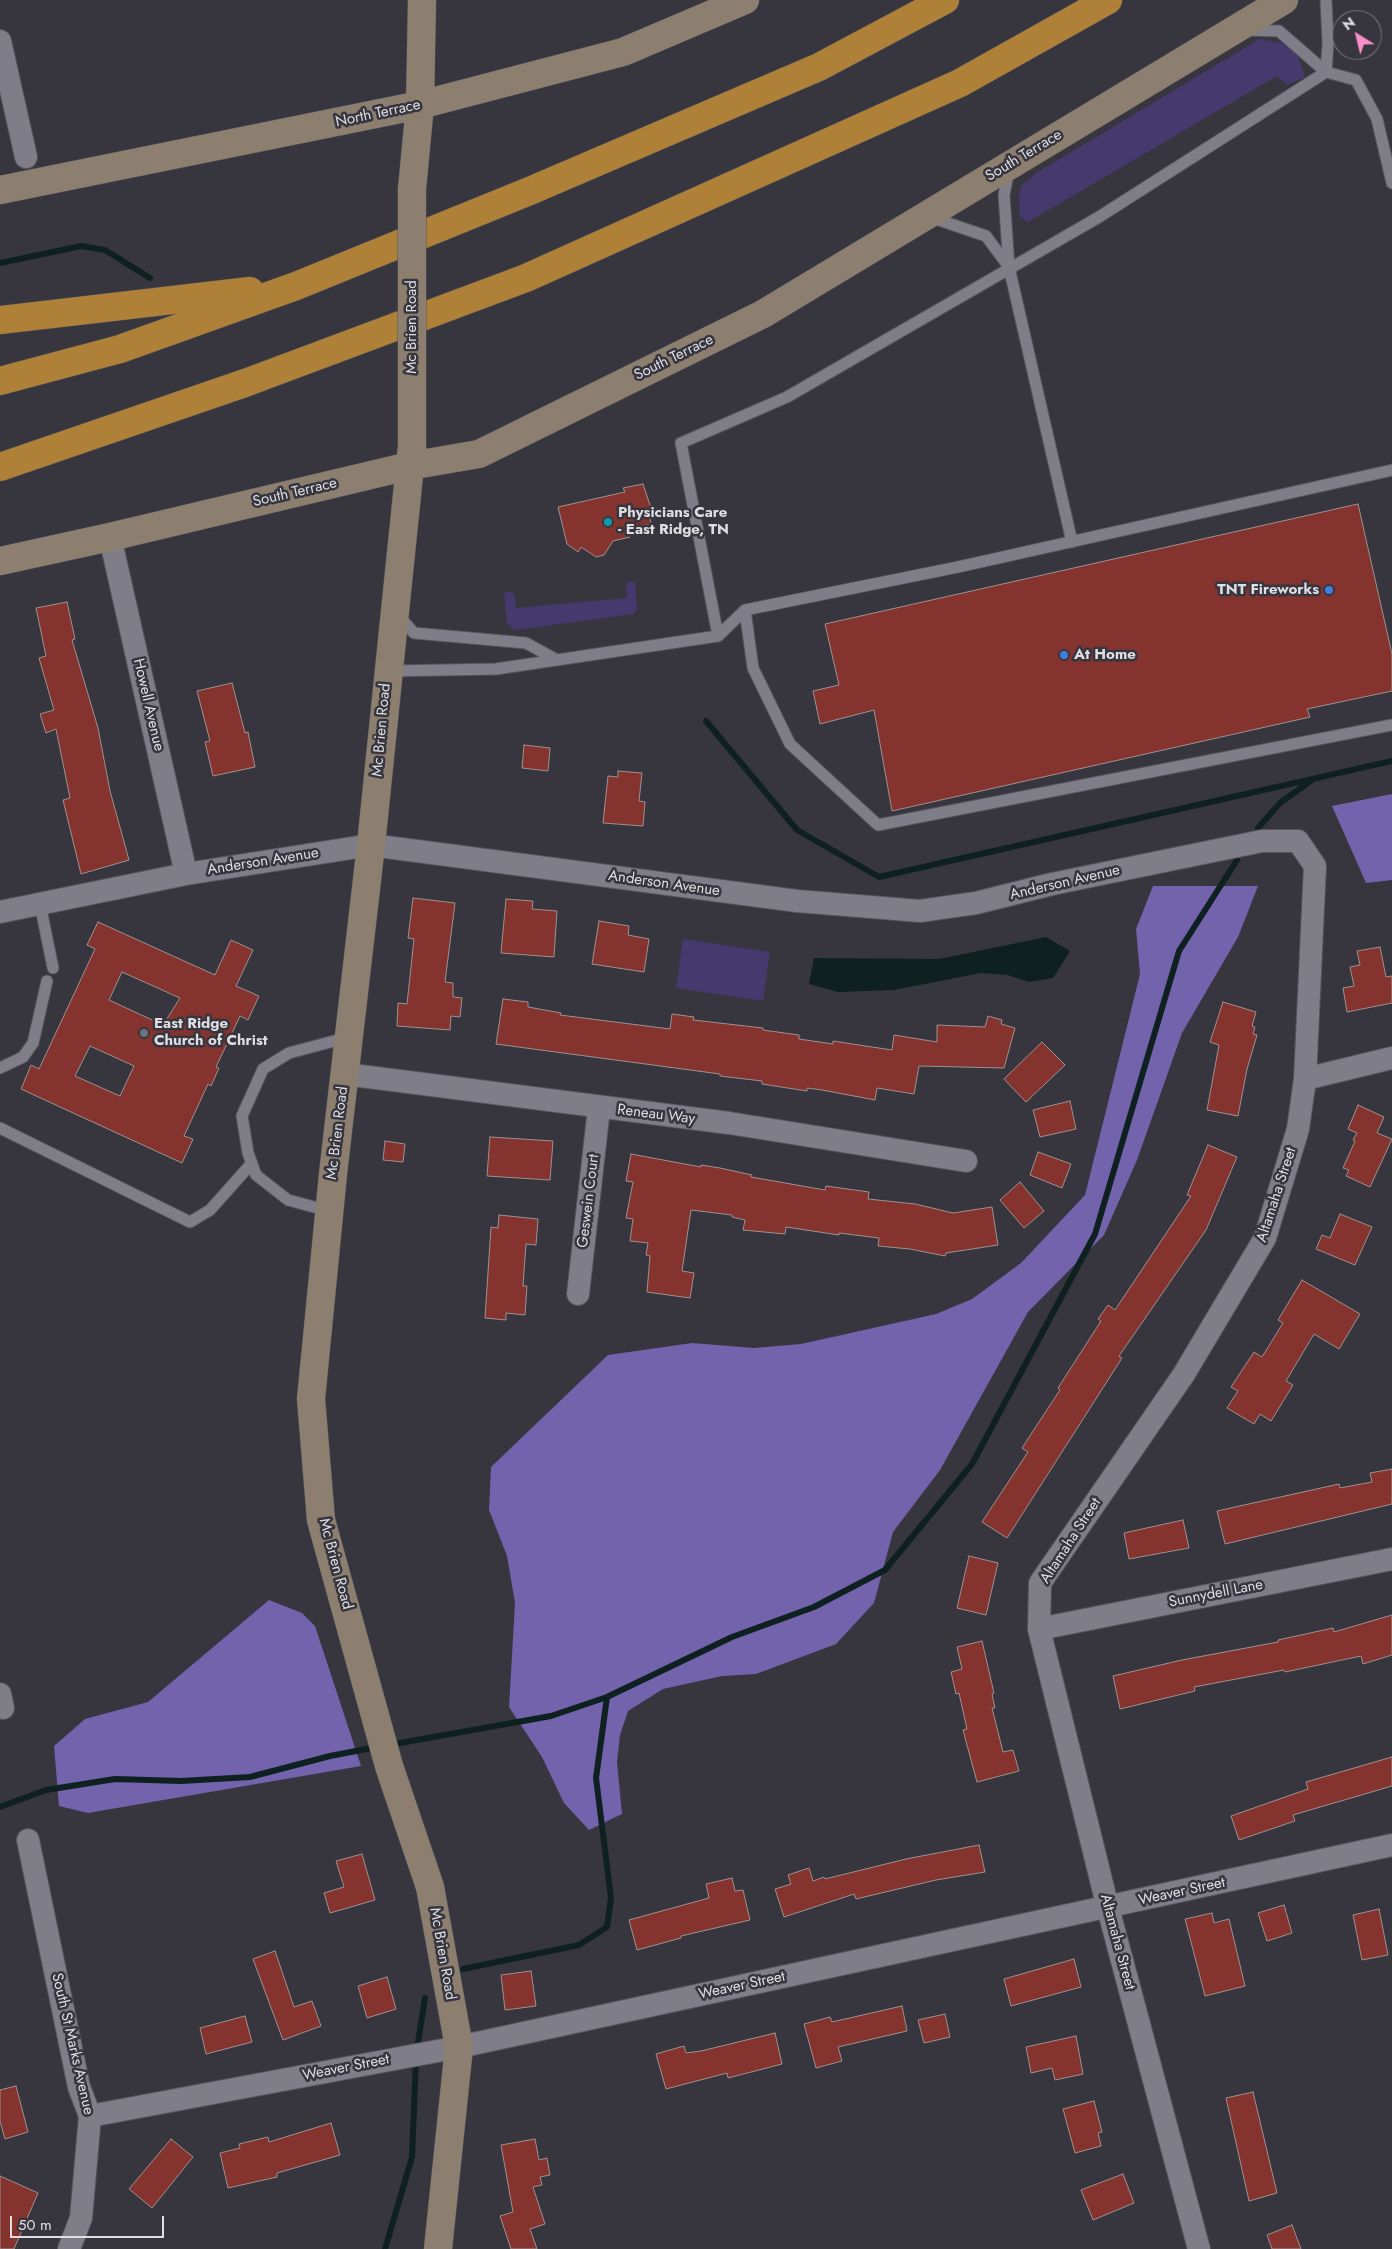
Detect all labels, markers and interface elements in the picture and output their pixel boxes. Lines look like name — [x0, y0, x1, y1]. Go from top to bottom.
north arrow — [1332, 10, 1382, 60]
text: N — [1338, 12, 1359, 35]
street label: North Terrace — [334, 96, 422, 132]
street label: South Terrace — [983, 126, 1065, 186]
street label: Mc Brien Road — [403, 280, 421, 374]
street label: South Terrace — [631, 331, 717, 385]
street label: South Terrace — [251, 475, 339, 511]
place label: Physicians Care - East Ridge, TN — [618, 504, 729, 539]
marker: Physicians Care - East Ridge, TN — [602, 516, 614, 528]
place label: TNT Fireworks — [1217, 581, 1319, 599]
marker: TNT Fireworks — [1323, 584, 1335, 596]
place label: At Home — [1074, 646, 1136, 664]
marker: At Home — [1058, 649, 1070, 661]
street label: Howell Avenue — [129, 657, 167, 753]
street label: Mc Brien Road — [369, 683, 395, 777]
street label: Anderson Avenue — [206, 844, 320, 880]
street label: Anderson Avenue — [1008, 862, 1122, 904]
street label: Anderson Avenue — [607, 867, 721, 901]
place label: East Ridge Church of Christ — [154, 1015, 268, 1050]
marker: East Ridge Church of Christ — [138, 1027, 150, 1039]
street label: Mc Brien Road — [323, 1085, 353, 1181]
street label: Reneau Way — [616, 1101, 696, 1129]
street label: Altamaha Street — [1253, 1145, 1301, 1245]
street label: Geswein Court — [574, 1153, 604, 1249]
street label: Altamaha Street — [1037, 1495, 1105, 1587]
street label: Mc Brien Road — [314, 1516, 356, 1612]
street label: Sunnydell Lane — [1167, 1576, 1265, 1612]
street label: Weaver Street — [1137, 1874, 1227, 1910]
street label: Altamaha Street — [1096, 1892, 1138, 1992]
street label: Mc Brien Road — [425, 1906, 459, 2002]
street label: Weaver Street — [697, 1968, 787, 2004]
street label: South St Marks Avenue — [47, 1971, 97, 2117]
street label: Weaver Street — [301, 2051, 391, 2085]
scale bar — [12, 2206, 166, 2238]
text: 50 m — [18, 2214, 52, 2236]

